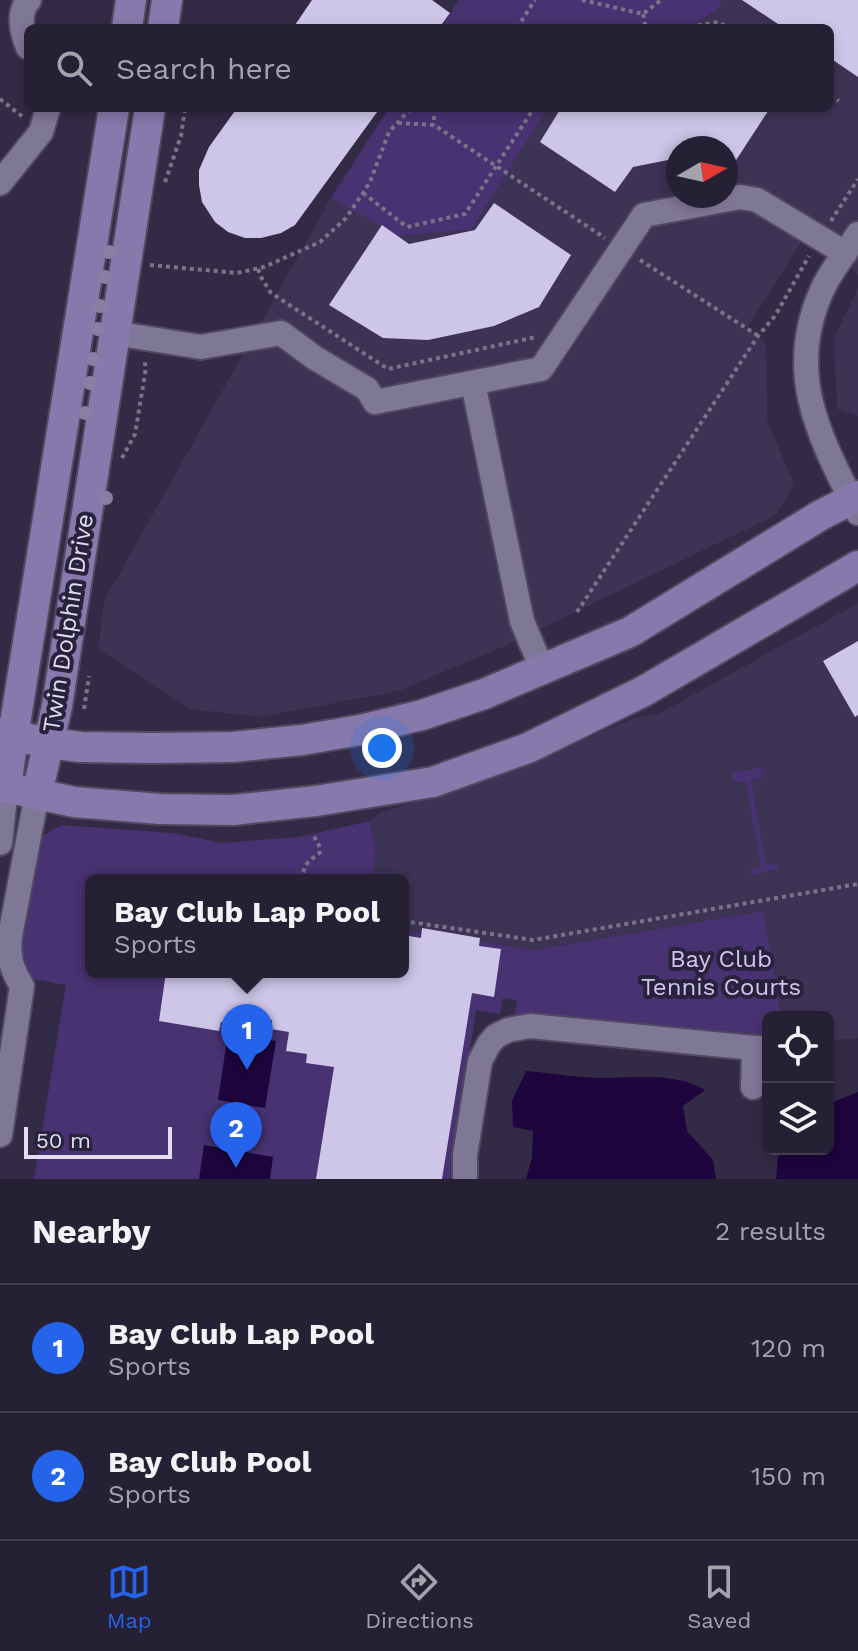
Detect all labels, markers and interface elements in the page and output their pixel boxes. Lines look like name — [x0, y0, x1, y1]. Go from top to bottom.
search box — [24, 24, 834, 112]
icon: search — [52, 46, 96, 90]
text: Search here — [116, 51, 292, 86]
north arrow — [666, 136, 738, 208]
street label: Twin Dolphin Drive — [37, 512, 99, 734]
your location — [362, 728, 402, 768]
popup — [85, 874, 409, 978]
text: Bay Club Lap Pool — [114, 894, 380, 929]
text: Sports — [114, 929, 197, 959]
park label: Bay Club Tennis Courts — [641, 945, 801, 1001]
pin: 1 — [221, 1004, 273, 1070]
map controls — [762, 1011, 834, 1155]
button: locate — [762, 1011, 834, 1083]
button: layers — [762, 1083, 834, 1155]
pin: 2 — [210, 1102, 262, 1168]
scale bar — [24, 1123, 172, 1159]
text: 50 m — [36, 1128, 91, 1153]
text: Nearby — [32, 1211, 151, 1251]
text: 2 results — [715, 1216, 826, 1246]
text: Bay Club Lap Pool — [108, 1316, 374, 1351]
text: 1 — [52, 1333, 64, 1363]
text: 120 m — [751, 1333, 826, 1363]
text: Sports — [108, 1351, 191, 1381]
text: Bay Club Pool — [108, 1444, 311, 1479]
text: 2 — [50, 1461, 66, 1491]
text: 150 m — [751, 1461, 826, 1491]
text: Sports — [108, 1479, 191, 1509]
tab: Map — [107, 1560, 152, 1633]
tab: Directions — [365, 1560, 474, 1633]
tab: Saved — [687, 1560, 751, 1633]

